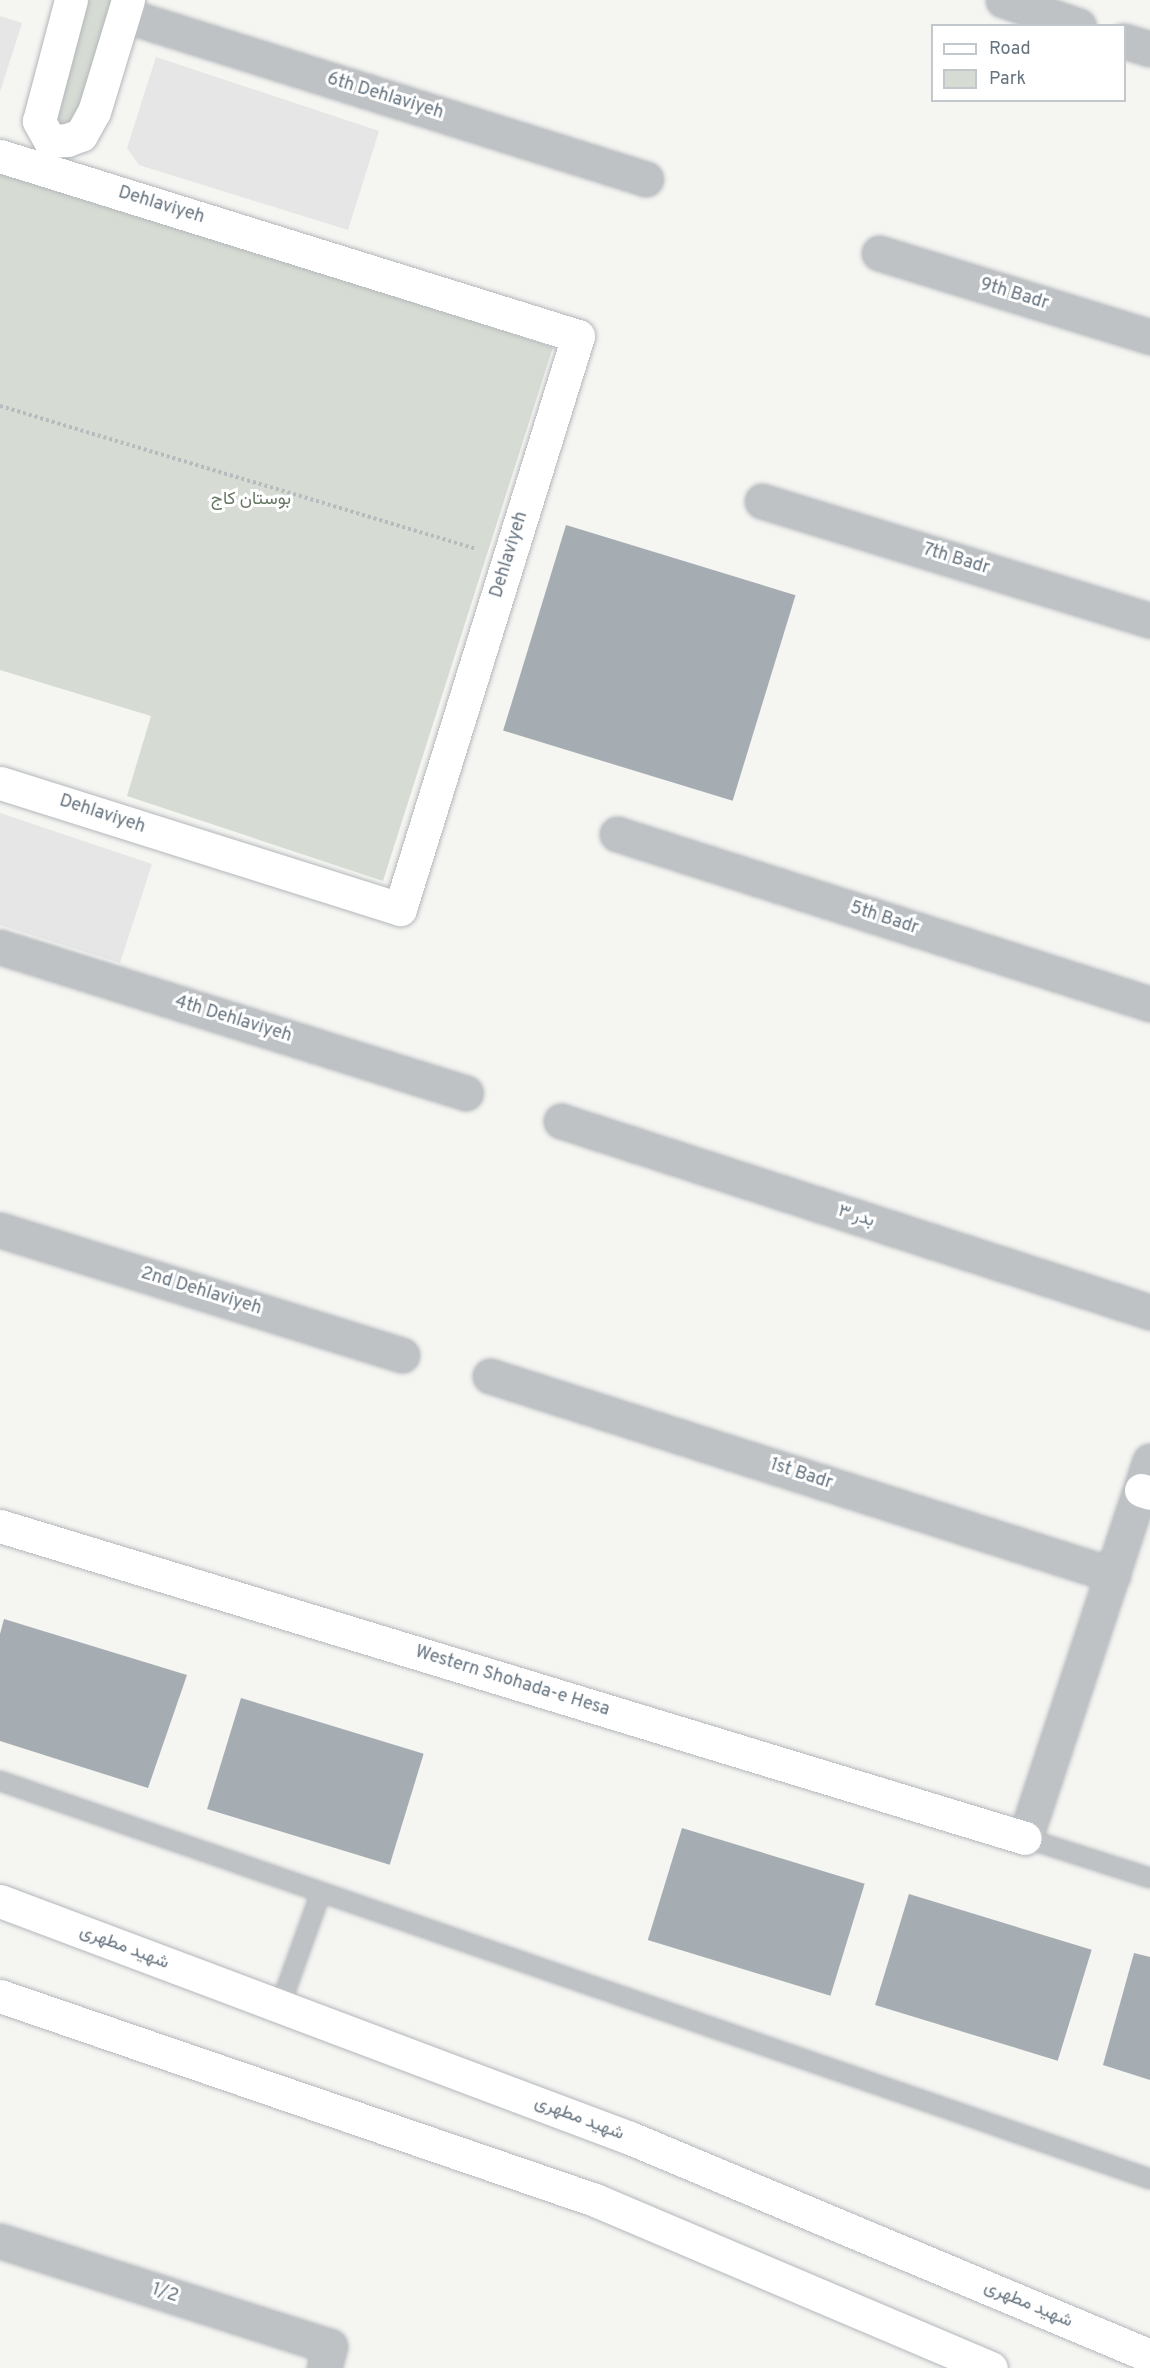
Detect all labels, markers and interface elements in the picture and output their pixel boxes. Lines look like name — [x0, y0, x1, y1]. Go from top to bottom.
legend — [931, 24, 1126, 102]
text: Road — [989, 38, 1031, 61]
text: Park — [989, 68, 1026, 91]
street label: 6th Dehlaviyeh — [324, 69, 446, 125]
street label: Dehlaviyeh — [115, 183, 207, 229]
street label: 9th Badr — [977, 274, 1051, 316]
park label: بوستان کاج — [211, 489, 291, 511]
street label: Dehlaviyeh — [487, 509, 533, 601]
street label: 7th Badr — [920, 540, 992, 580]
street label: Dehlaviyeh — [56, 791, 148, 839]
street label: 5th Badr — [847, 898, 921, 940]
street label: 4th Dehlaviyeh — [172, 992, 294, 1048]
street label: بدر ۳ — [835, 1201, 877, 1233]
street label: 2nd Dehlaviyeh — [138, 1263, 264, 1321]
street label: 1st Badr — [767, 1455, 835, 1495]
street label: Western Shohada-e Hesa — [412, 1642, 612, 1722]
street label: شهید مطهری — [76, 1921, 172, 1975]
street label: شهید مطهری — [531, 2092, 627, 2146]
street label: شهید مطهری — [981, 2277, 1075, 2333]
street label: 1/2 — [149, 2280, 181, 2308]

